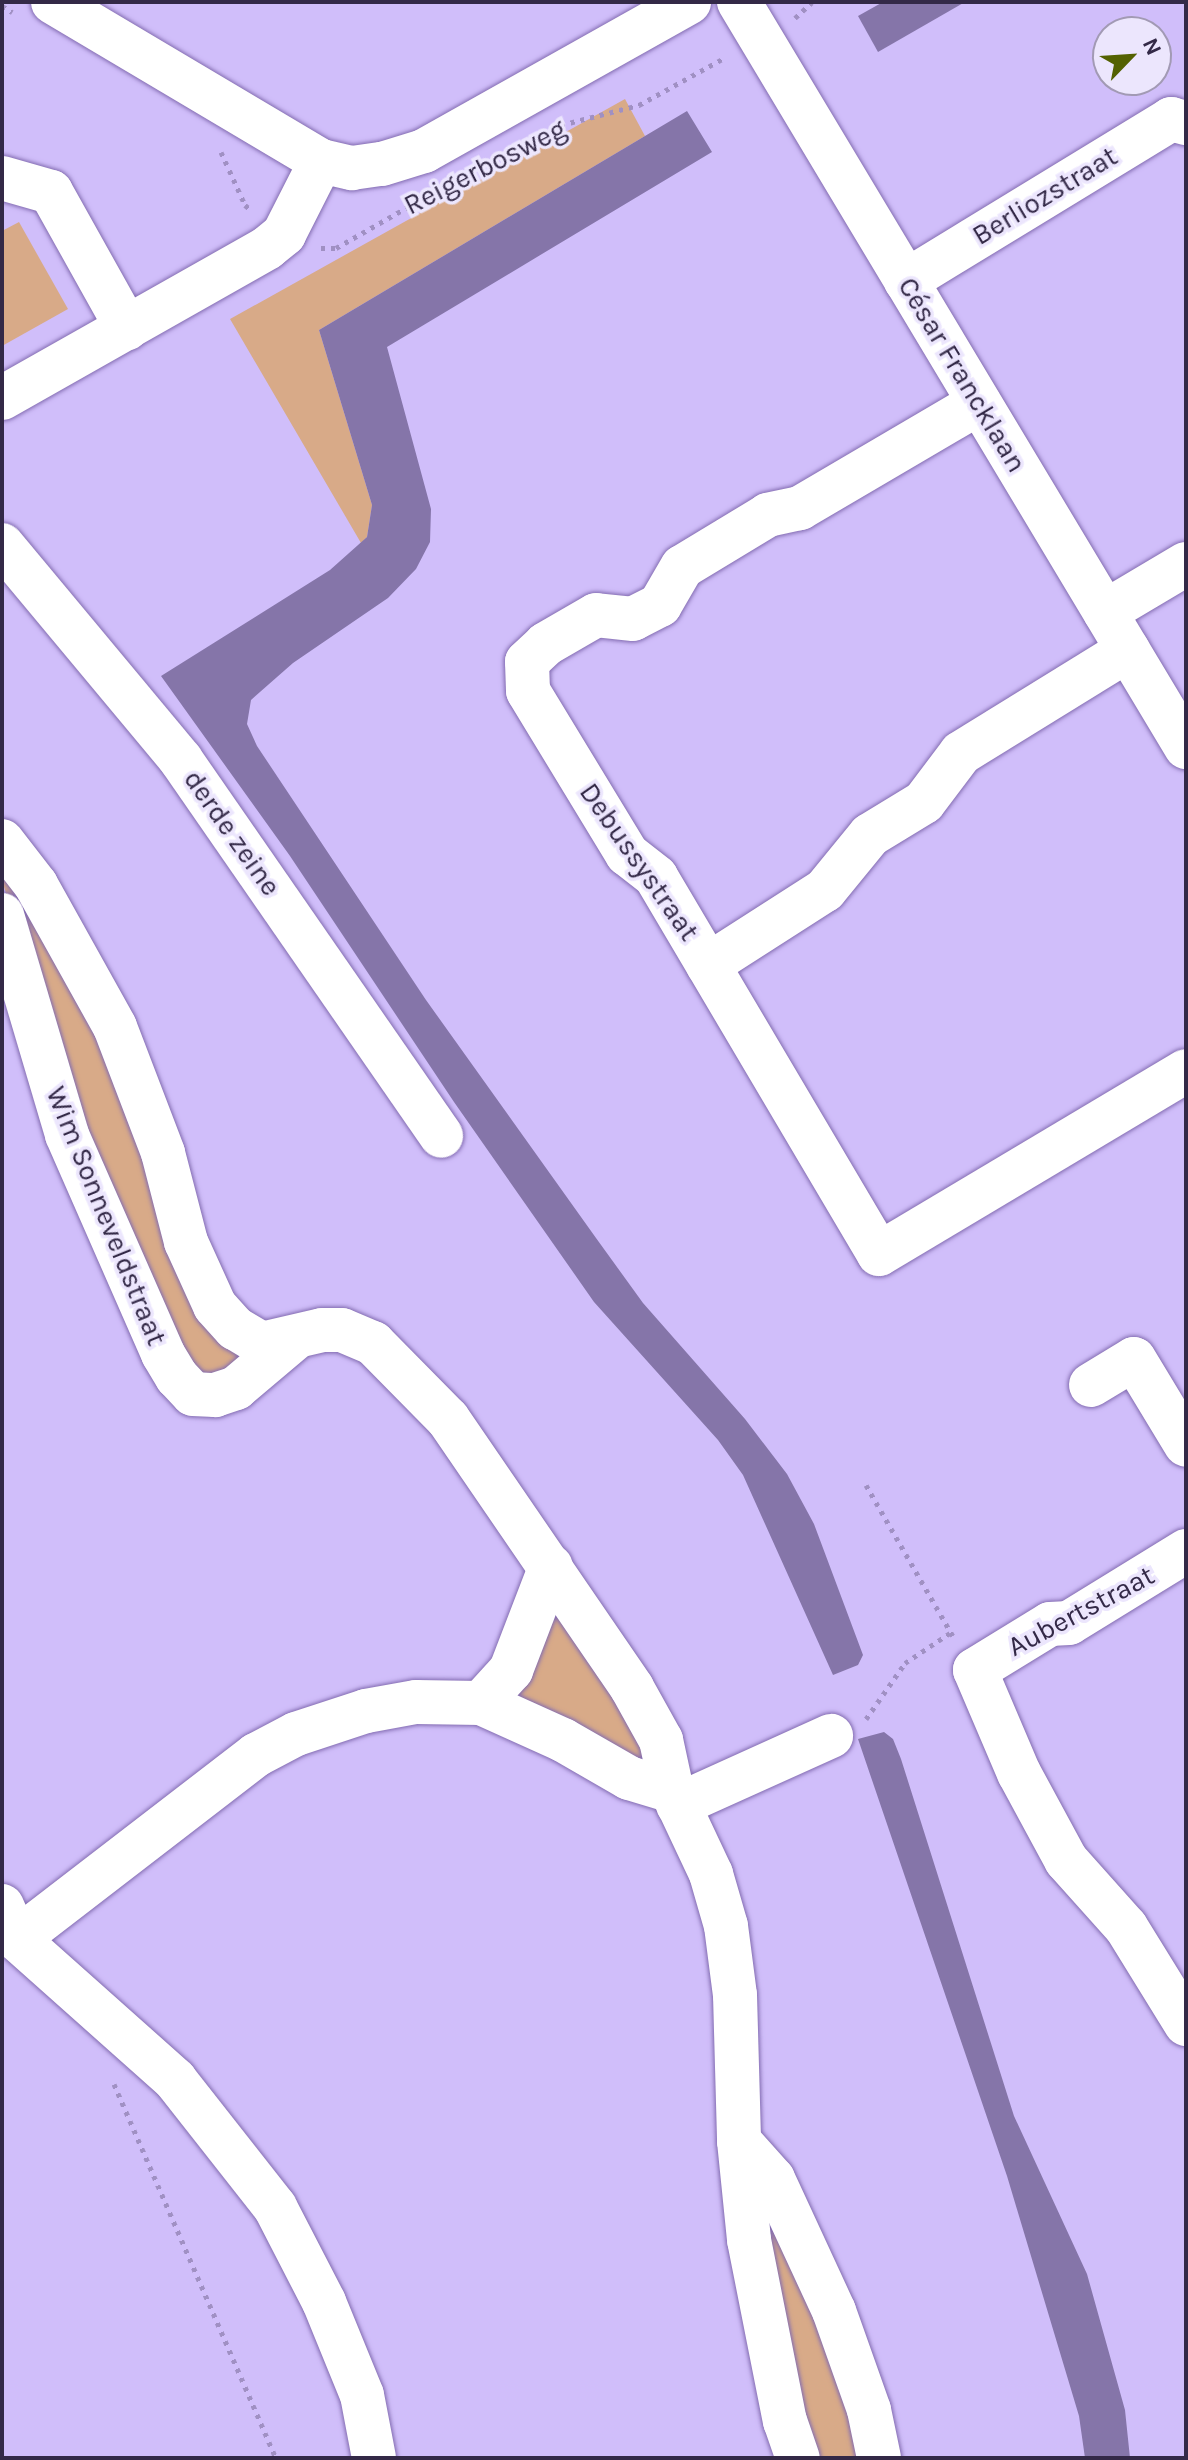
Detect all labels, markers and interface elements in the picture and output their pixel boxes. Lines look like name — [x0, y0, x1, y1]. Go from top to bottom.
north arrow — [1092, 16, 1172, 96]
text: N — [1137, 34, 1167, 59]
street label: Reigerbosweg — [398, 112, 572, 222]
street label: Berliozstraat — [966, 140, 1124, 252]
street label: César Francklaan — [891, 271, 1033, 479]
street label: derde zeine — [176, 764, 288, 902]
street label: Debussystraat — [572, 777, 706, 947]
street label: Wim Sonneveldstraat — [39, 1082, 173, 1350]
street label: Aubertstraat — [1002, 1558, 1160, 1664]

